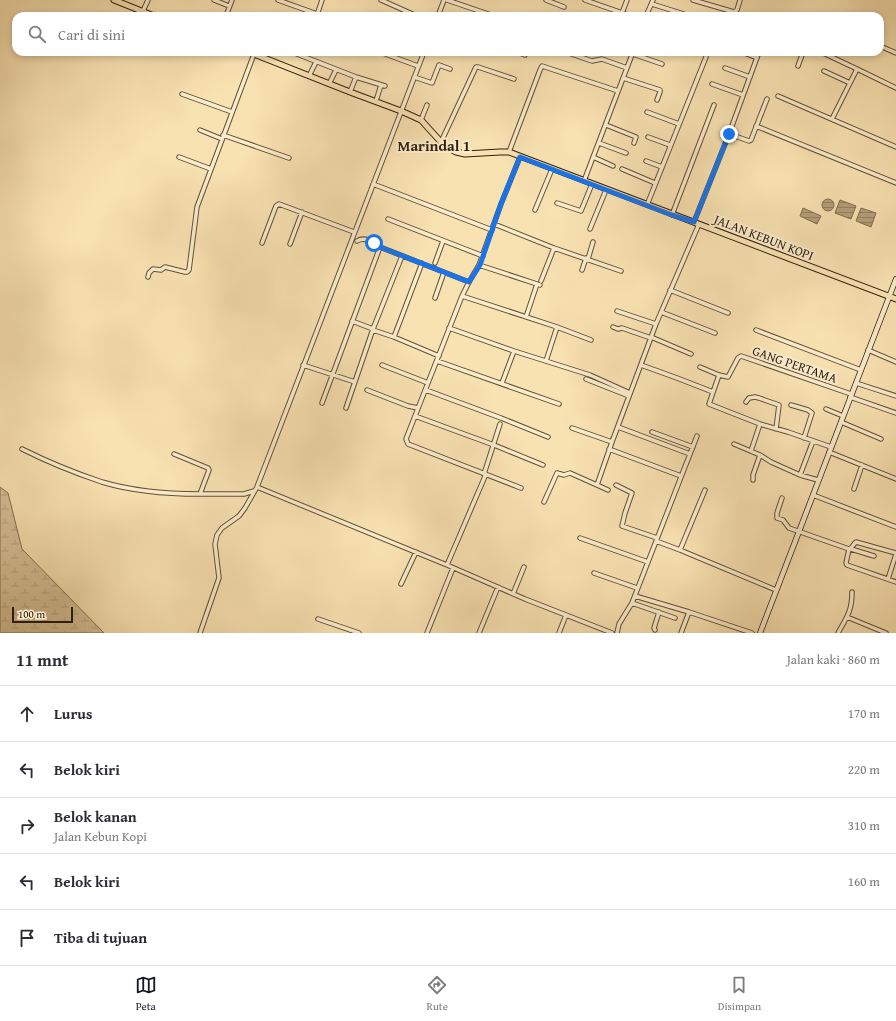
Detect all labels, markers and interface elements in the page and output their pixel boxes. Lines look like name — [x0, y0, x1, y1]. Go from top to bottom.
search box — [12, 12, 884, 56]
icon: search — [26, 23, 48, 45]
text: Cari di sini — [58, 24, 125, 45]
route end — [720, 125, 738, 143]
district label: Marindal 1 — [397, 135, 471, 156]
street label: JALAN KEBUN KOPI — [709, 209, 816, 265]
route start — [365, 234, 383, 252]
street label: GANG PERTAMA — [750, 341, 840, 388]
scale bar — [12, 605, 73, 624]
text: 100 m — [18, 606, 45, 622]
text: 11 mnt — [16, 647, 68, 672]
text: Jalan kaki · 860 m — [787, 650, 880, 669]
icon: ahead — [16, 703, 38, 725]
text: Lurus — [54, 703, 92, 724]
text: 170 m — [848, 704, 880, 723]
icon: left — [16, 759, 38, 781]
text: Belok kiri — [54, 759, 120, 780]
text: 220 m — [848, 760, 880, 779]
text: Belok kanan — [54, 806, 137, 827]
icon: right — [16, 815, 38, 837]
text: 310 m — [848, 816, 880, 835]
text: Jalan Kebun Kopi — [54, 827, 147, 846]
icon: left — [16, 871, 38, 893]
text: Belok kiri — [54, 871, 120, 892]
text: 160 m — [848, 872, 880, 891]
icon: arrive — [16, 927, 38, 949]
text: Tiba di tujuan — [54, 927, 147, 948]
tab: Peta — [135, 974, 157, 1014]
tab: Rute — [426, 974, 448, 1014]
tab: Disimpan — [718, 974, 761, 1014]

